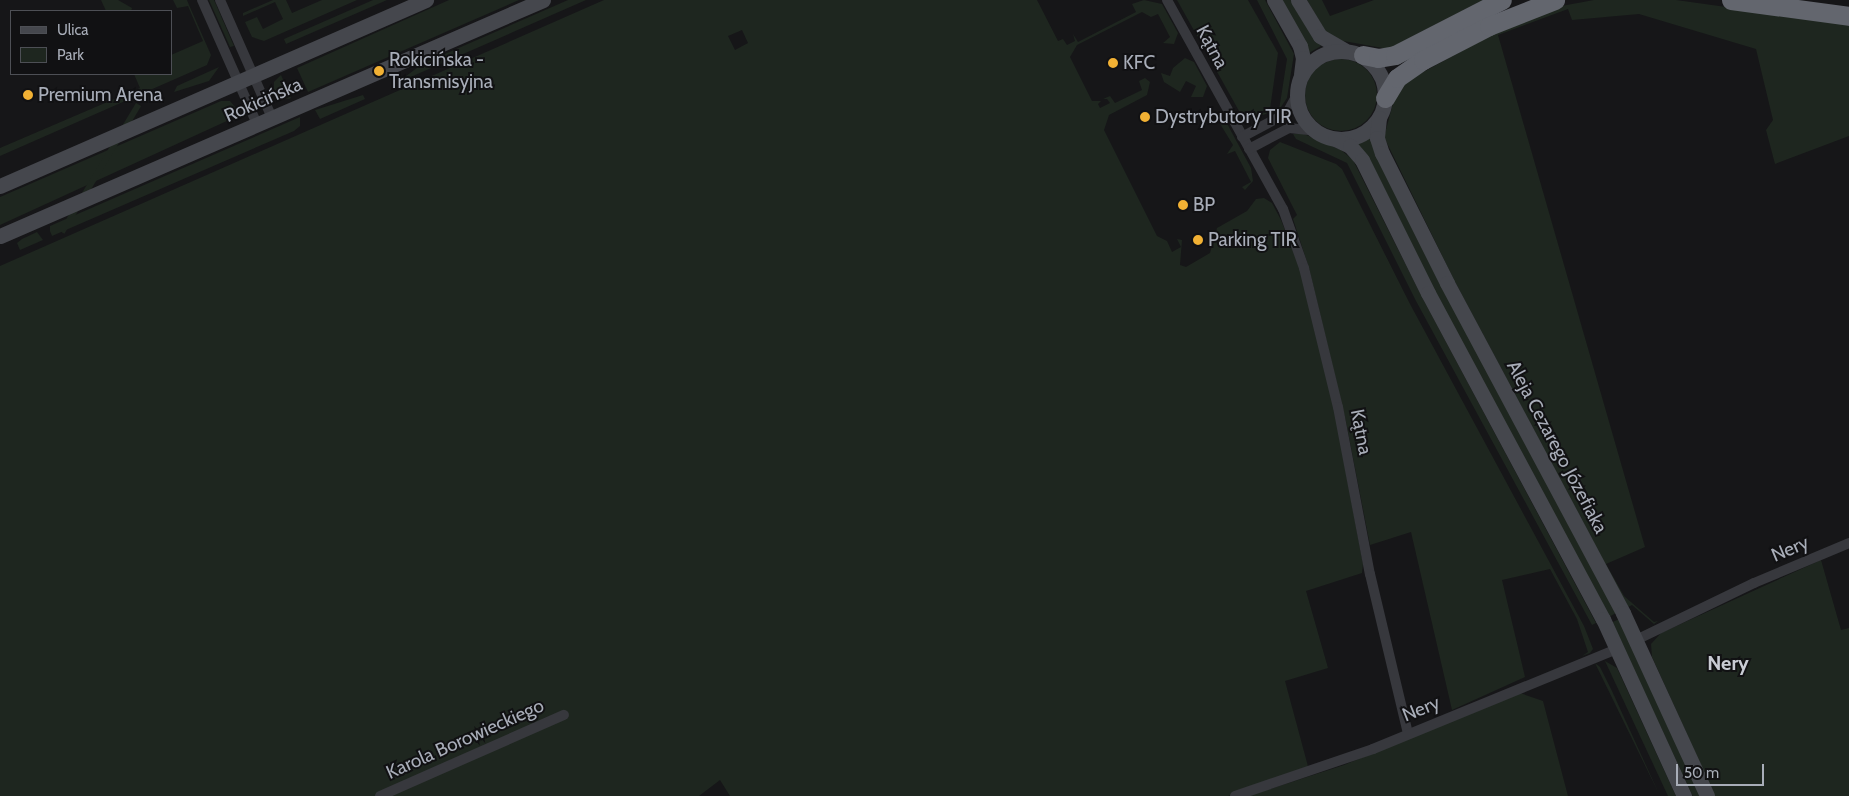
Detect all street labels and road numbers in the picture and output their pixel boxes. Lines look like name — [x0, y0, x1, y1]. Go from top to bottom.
street label: Kątna — [1191, 21, 1233, 73]
street label: Rokicińska — [221, 73, 305, 127]
street label: Aleja Cezarego Józefiaka — [1502, 357, 1612, 537]
street label: Kątna — [1345, 407, 1377, 457]
street label: Nery — [1768, 531, 1812, 567]
street label: Nery — [1399, 691, 1443, 727]
street label: Karola Borowieckiego — [383, 694, 547, 784]

